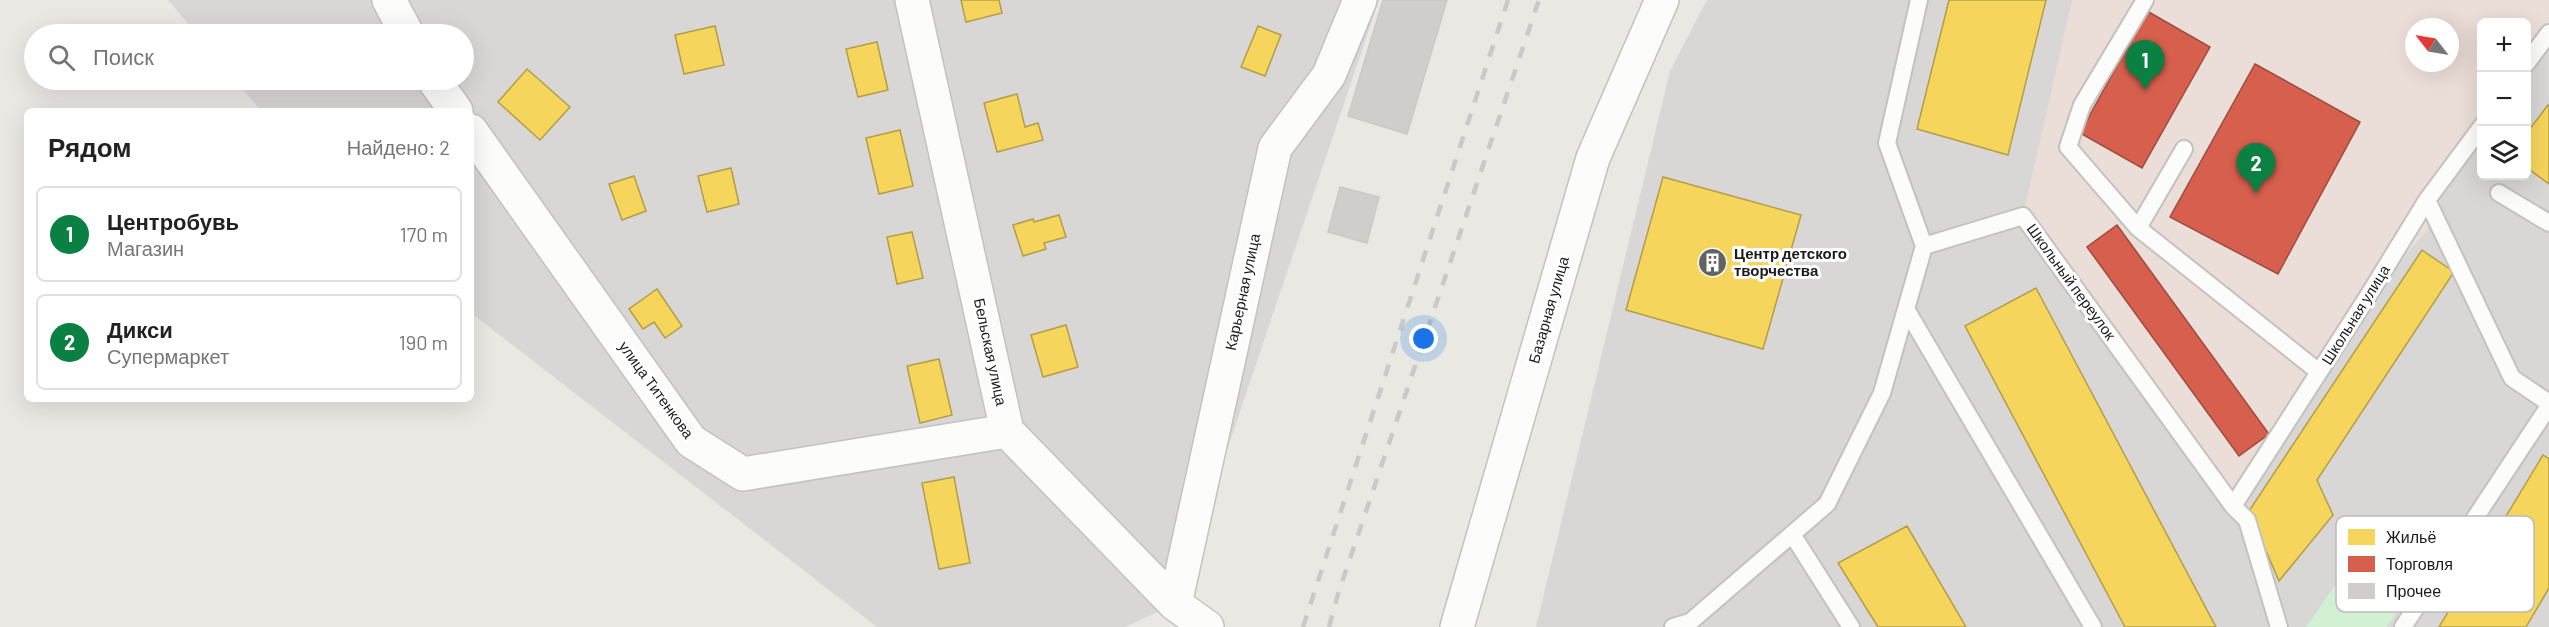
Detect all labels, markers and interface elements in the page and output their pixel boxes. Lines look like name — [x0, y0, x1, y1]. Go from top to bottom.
north arrow — [2405, 18, 2459, 72]
map controls — [2477, 18, 2531, 180]
button: + — [2477, 18, 2531, 72]
search box — [24, 24, 474, 90]
pin: 1 — [2126, 40, 2164, 90]
icon: search — [45, 41, 78, 74]
text: Поиск — [93, 43, 154, 69]
button: − — [2477, 72, 2531, 126]
button: layers — [2477, 126, 2531, 180]
text: Рядом — [48, 131, 131, 162]
text: Найдено: 2 — [347, 135, 450, 159]
pin: 2 — [2236, 144, 2276, 193]
text: Центробувь — [107, 208, 239, 234]
street label: Школьный переулок — [2024, 220, 2120, 343]
text: 1 — [66, 222, 73, 246]
text: 170 m — [400, 222, 448, 246]
street label: Карьерная улица — [1221, 231, 1263, 352]
text: Магазин — [107, 236, 184, 260]
place label: Центр детского творчества — [1734, 244, 1847, 279]
building icon: Центр детского творчества — [1697, 247, 1729, 279]
street label: Базарная улица — [1524, 253, 1572, 365]
street label: Школьная улица — [2317, 261, 2393, 368]
street label: Бельская улица — [971, 296, 1011, 408]
text: Дикси — [107, 316, 173, 342]
your location — [1409, 324, 1438, 353]
text: 2 — [64, 330, 75, 354]
text: 190 m — [399, 330, 448, 354]
street label: улица Титенкова — [616, 337, 698, 442]
text: Супермаркет — [107, 344, 229, 368]
legend — [2336, 516, 2534, 612]
text: Жильё — [2386, 527, 2436, 546]
text: Торговля — [2386, 554, 2453, 573]
text: Прочее — [2386, 581, 2441, 600]

